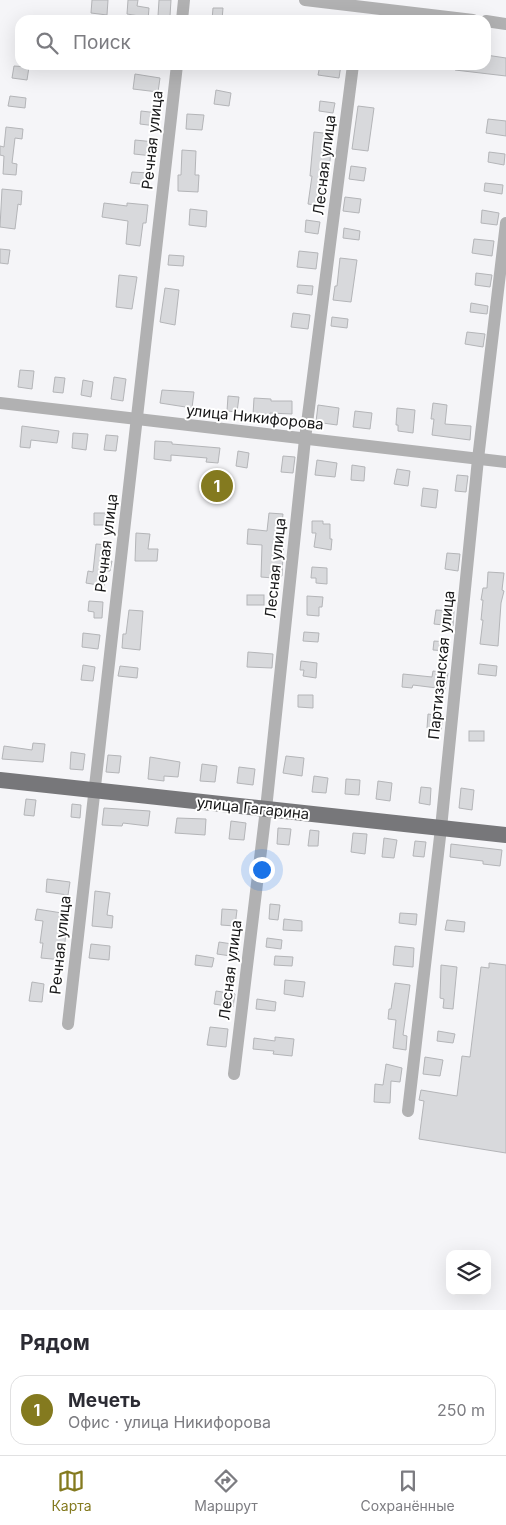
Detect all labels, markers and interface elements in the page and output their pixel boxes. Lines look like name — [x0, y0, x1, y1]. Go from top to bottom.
search box — [15, 15, 491, 70]
icon: search — [33, 29, 61, 57]
text: Поиск — [73, 31, 131, 54]
street label: Речная улица — [137, 90, 167, 190]
street label: Лесная улица — [308, 114, 340, 216]
street label: улица Никифорова — [185, 400, 325, 434]
pin: 1 — [201, 467, 233, 505]
street label: Речная улица — [91, 492, 121, 594]
street label: Лесная улица — [260, 517, 290, 619]
street label: Партизанская улица — [424, 589, 458, 741]
street label: улица Гагарина — [196, 793, 310, 823]
your location — [249, 857, 275, 883]
street label: Речная улица — [45, 895, 75, 995]
street label: Лесная улица — [214, 919, 246, 1021]
map controls — [446, 1250, 491, 1295]
button: layers — [446, 1250, 491, 1295]
text: Рядом — [20, 1330, 90, 1355]
text: Мечеть — [68, 1389, 141, 1412]
text: 1 — [34, 1400, 40, 1420]
text: 250 m — [437, 1400, 485, 1420]
text: Офис · улица Никифорова — [68, 1412, 271, 1432]
tab: Карта — [51, 1467, 92, 1514]
tab: Маршрут — [194, 1467, 258, 1514]
tab: Сохранённые — [361, 1467, 455, 1514]

